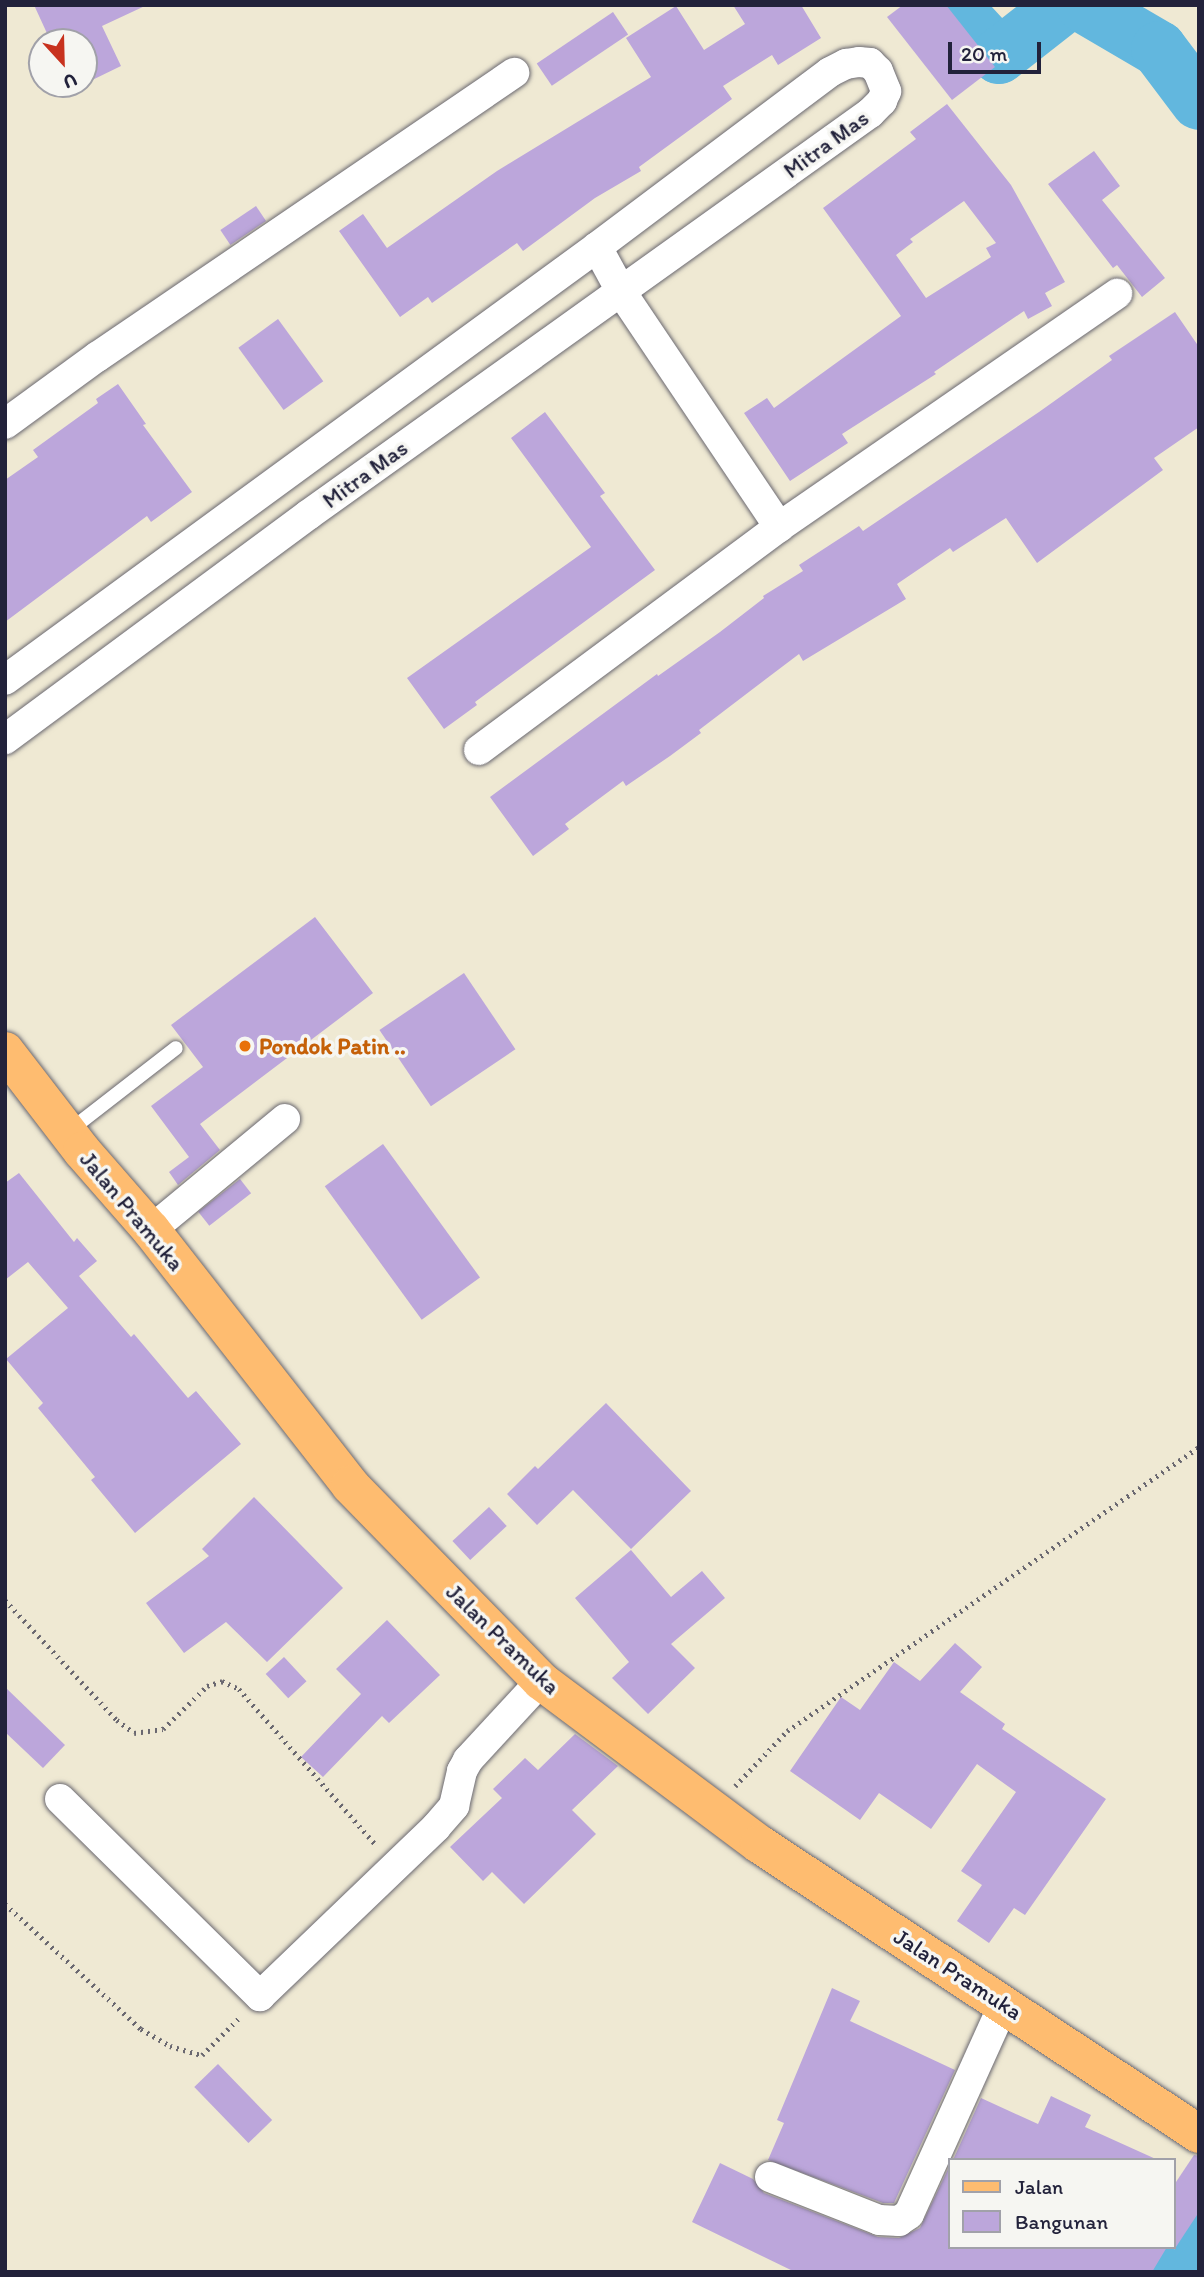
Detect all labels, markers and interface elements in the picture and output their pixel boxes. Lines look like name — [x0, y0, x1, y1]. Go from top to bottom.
north arrow — [28, 28, 98, 98]
scale bar — [952, 28, 1045, 72]
text: 20 m — [961, 41, 1007, 66]
text: U — [60, 68, 80, 94]
street label: Mitra Mas — [778, 104, 874, 184]
street label: Mitra Mas — [317, 434, 413, 514]
place label: Pondok Patin .. — [259, 1032, 405, 1060]
marker: Pondok Patin .. — [237, 1038, 253, 1054]
street label: Jalan Pramuka — [74, 1146, 190, 1276]
street label: Jalan Pramuka — [440, 1578, 566, 1700]
street label: Jalan Pramuka — [889, 1922, 1027, 2026]
legend — [948, 2158, 1176, 2249]
text: Jalan — [1015, 2174, 1063, 2199]
text: Bangunan — [1015, 2209, 1108, 2234]

